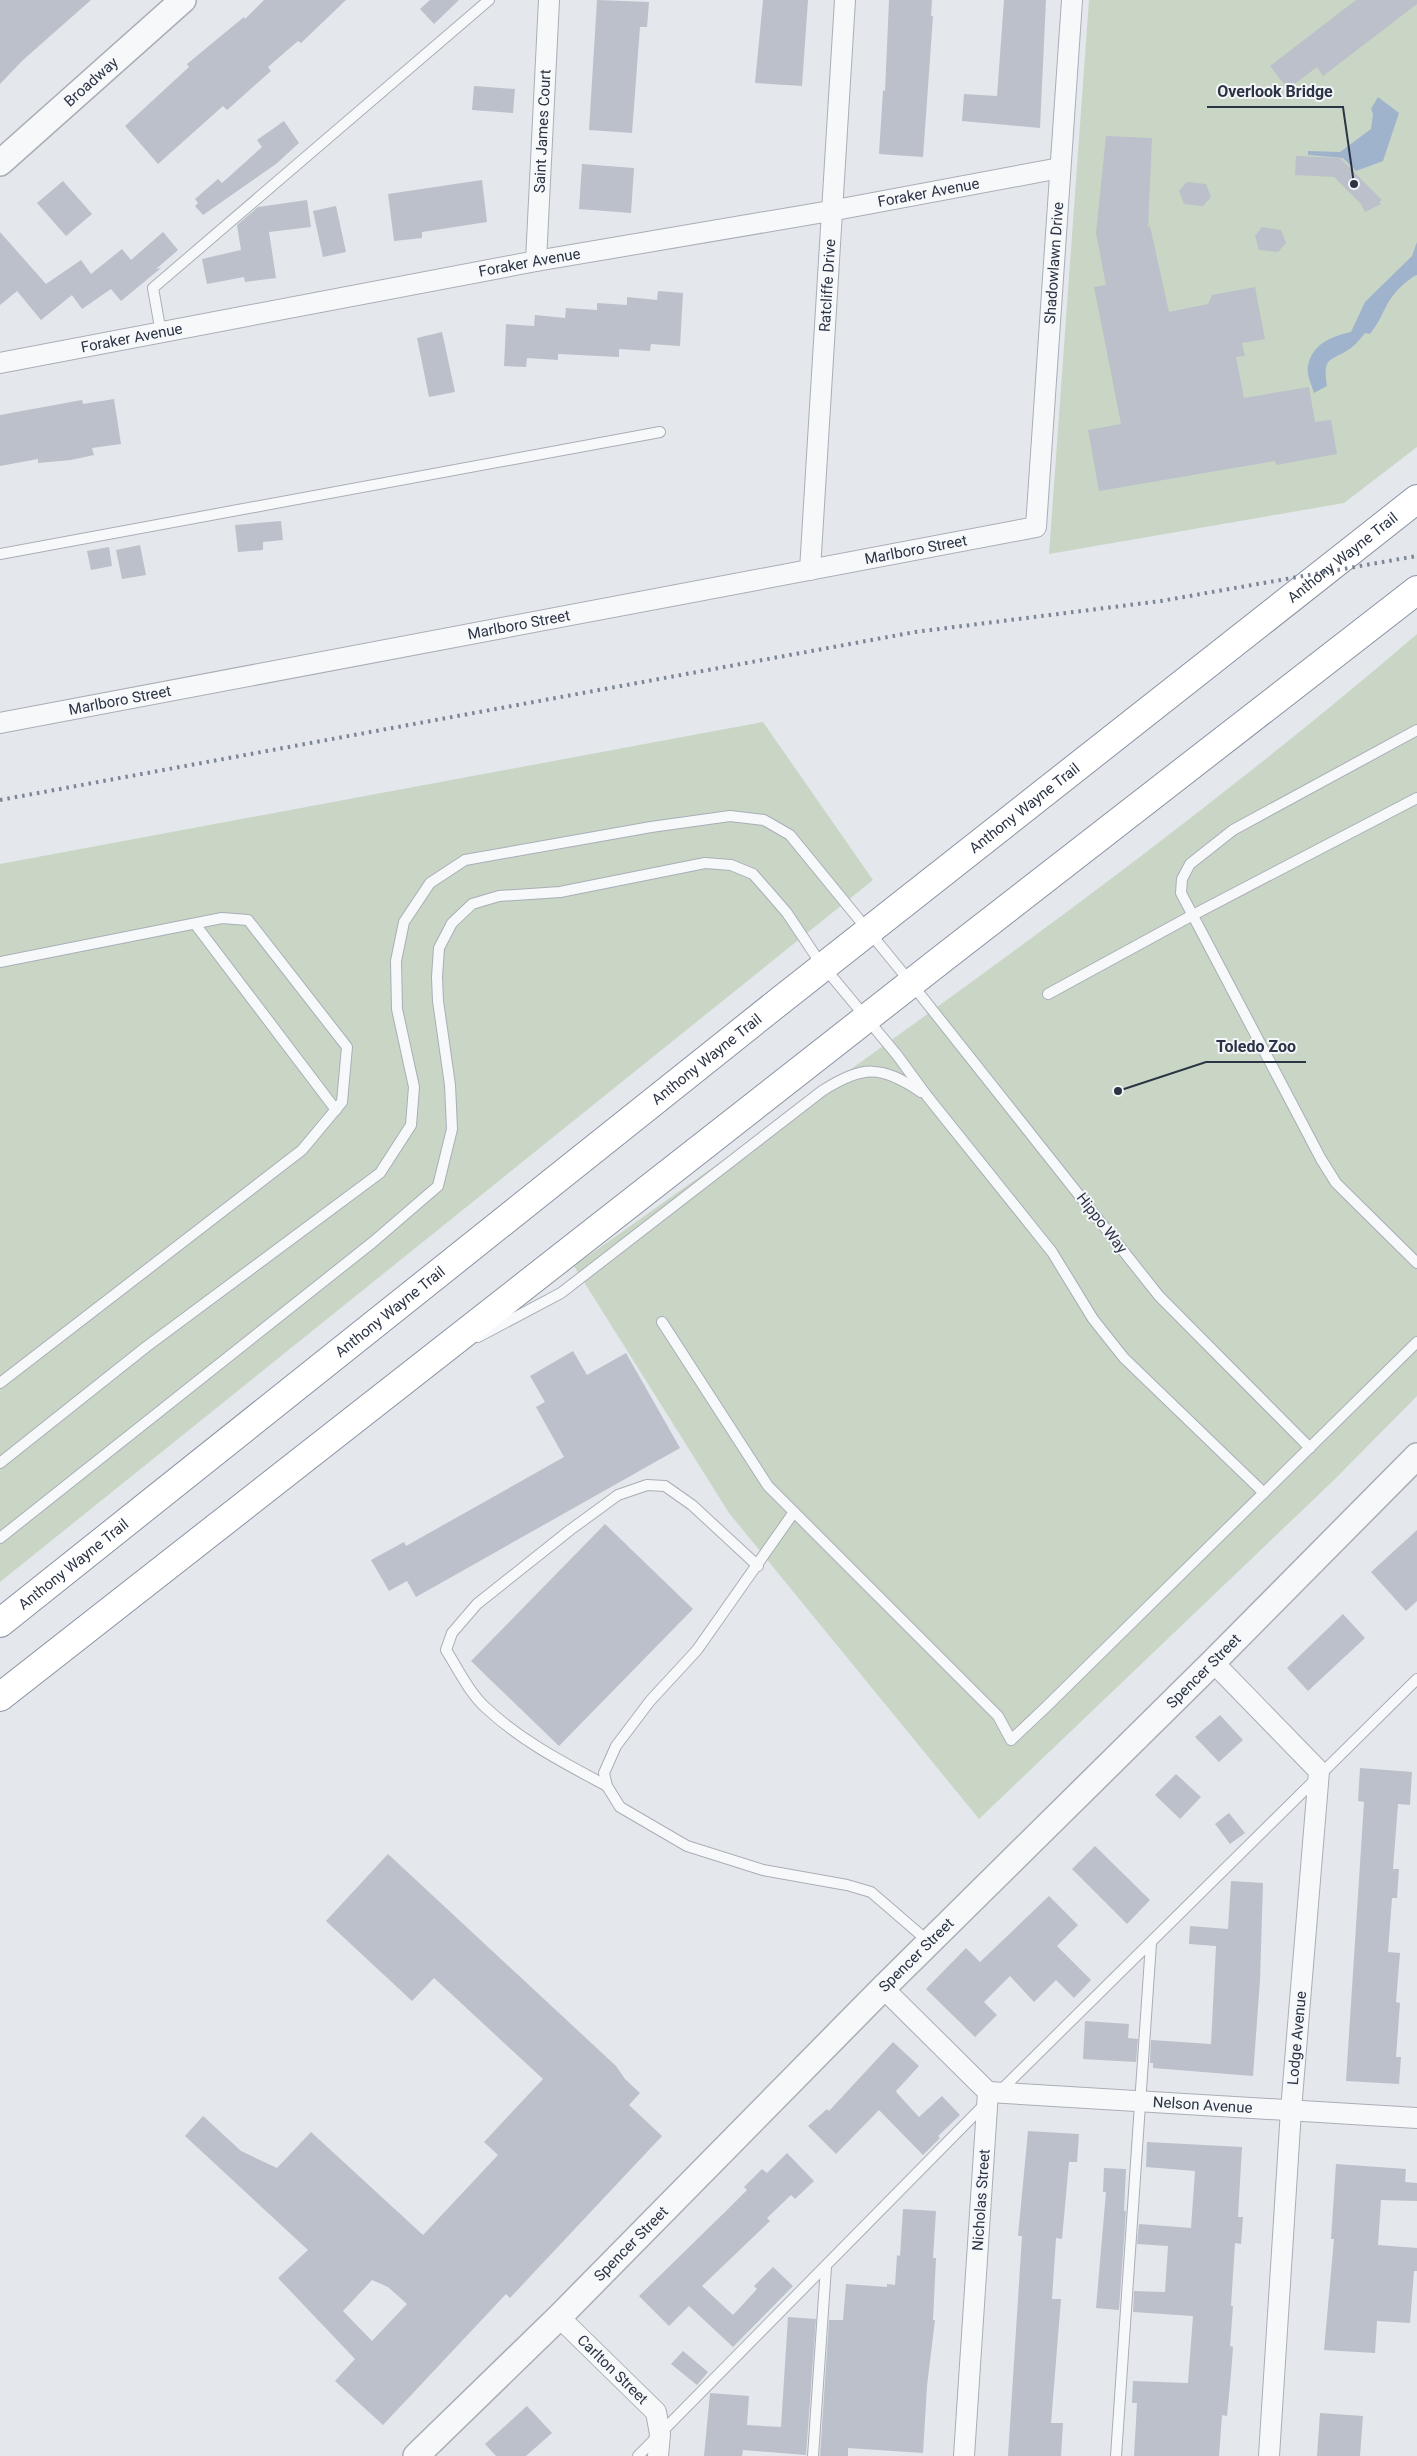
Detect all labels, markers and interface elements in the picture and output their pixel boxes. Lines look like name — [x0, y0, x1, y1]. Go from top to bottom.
street label: Broadway — [60, 53, 122, 111]
street label: Saint James Court — [530, 69, 555, 193]
callout: Overlook Bridge — [1207, 76, 1343, 107]
text: Overlook Bridge — [1217, 82, 1333, 101]
street label: Foraker Avenue — [876, 174, 981, 211]
street label: Shadowlawn Drive — [1041, 201, 1067, 325]
street label: Ratcliffe Drive — [816, 238, 839, 333]
street label: Foraker Avenue — [477, 245, 582, 281]
street label: Foraker Avenue — [79, 319, 184, 356]
street label: Anthony Wayne Trail — [1284, 509, 1401, 607]
street label: Marlboro Street — [863, 531, 969, 568]
street label: Marlboro Street — [466, 606, 572, 643]
street label: Marlboro Street — [67, 682, 173, 719]
street label: Anthony Wayne Trail — [966, 759, 1083, 857]
street label: Anthony Wayne Trail — [648, 1010, 765, 1109]
callout: Toledo Zoo — [1206, 1031, 1306, 1062]
text: Toledo Zoo — [1216, 1037, 1296, 1056]
street label: Hippo Way — [1073, 1189, 1131, 1257]
street label: Anthony Wayne Trail — [331, 1263, 449, 1361]
street label: Anthony Wayne Trail — [15, 1515, 132, 1614]
street label: Spencer Street — [1163, 1630, 1245, 1712]
street label: Spencer Street — [875, 1914, 958, 1996]
street label: Lodge Avenue — [1284, 1990, 1310, 2086]
street label: Nelson Avenue — [1152, 2093, 1253, 2117]
street label: Nicholas Street — [968, 2148, 994, 2251]
street label: Spencer Street — [590, 2203, 672, 2285]
street label: Carlton Street — [574, 2331, 652, 2408]

